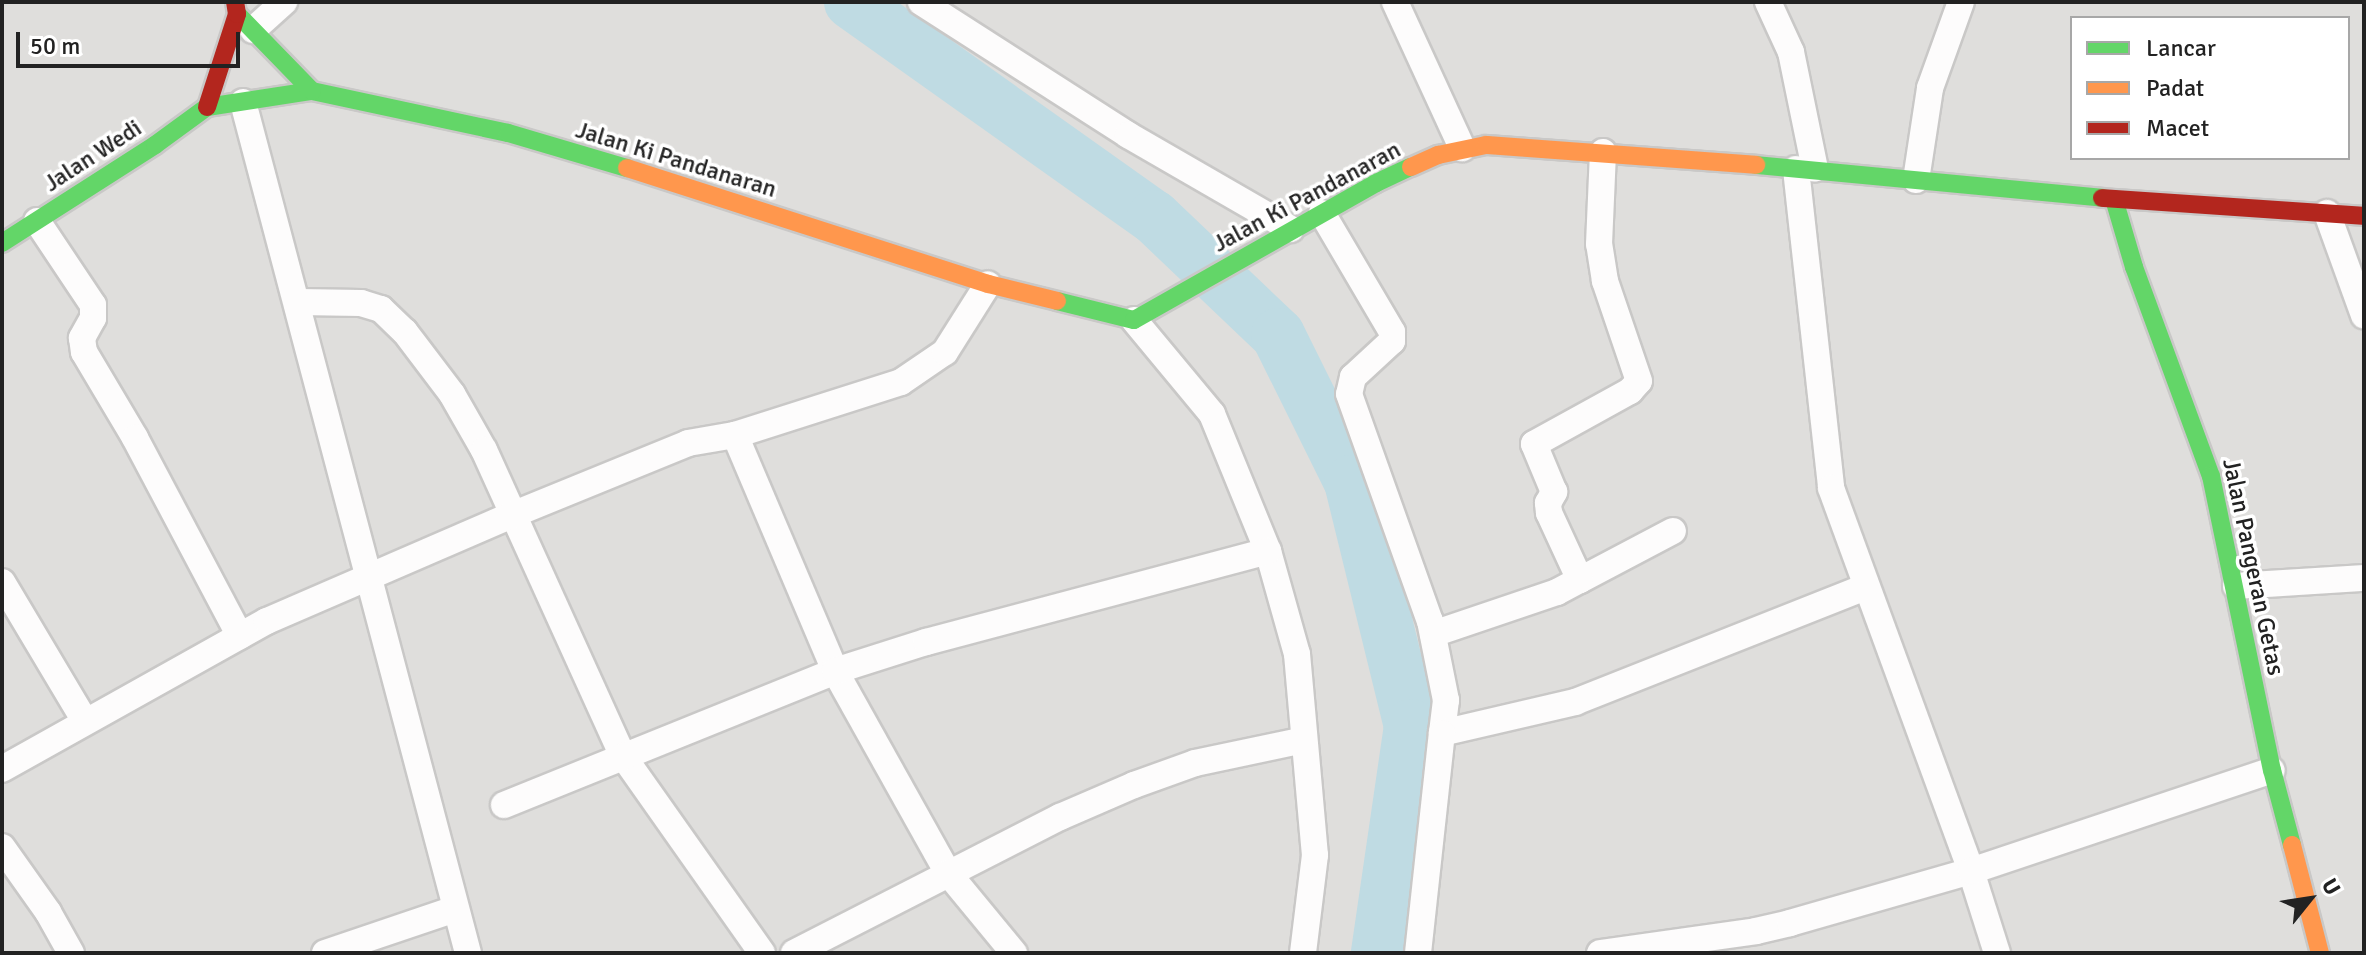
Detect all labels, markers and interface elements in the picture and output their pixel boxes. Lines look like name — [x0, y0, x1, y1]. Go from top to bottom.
scale bar — [20, 16, 244, 66]
legend — [2070, 16, 2350, 160]
text: 50 m — [30, 31, 80, 61]
text: Lancar — [2146, 33, 2216, 63]
text: Padat — [2146, 73, 2204, 103]
text: Macet — [2146, 113, 2209, 143]
street label: Jalan Wedi — [39, 114, 147, 198]
street label: Jalan Ki Pandanaran — [572, 116, 780, 204]
street label: Jalan Ki Pandanaran — [1208, 135, 1406, 259]
street label: Jalan Pangeran Getas — [2216, 456, 2290, 678]
north arrow — [2270, 859, 2350, 939]
text: U — [2316, 874, 2347, 900]

